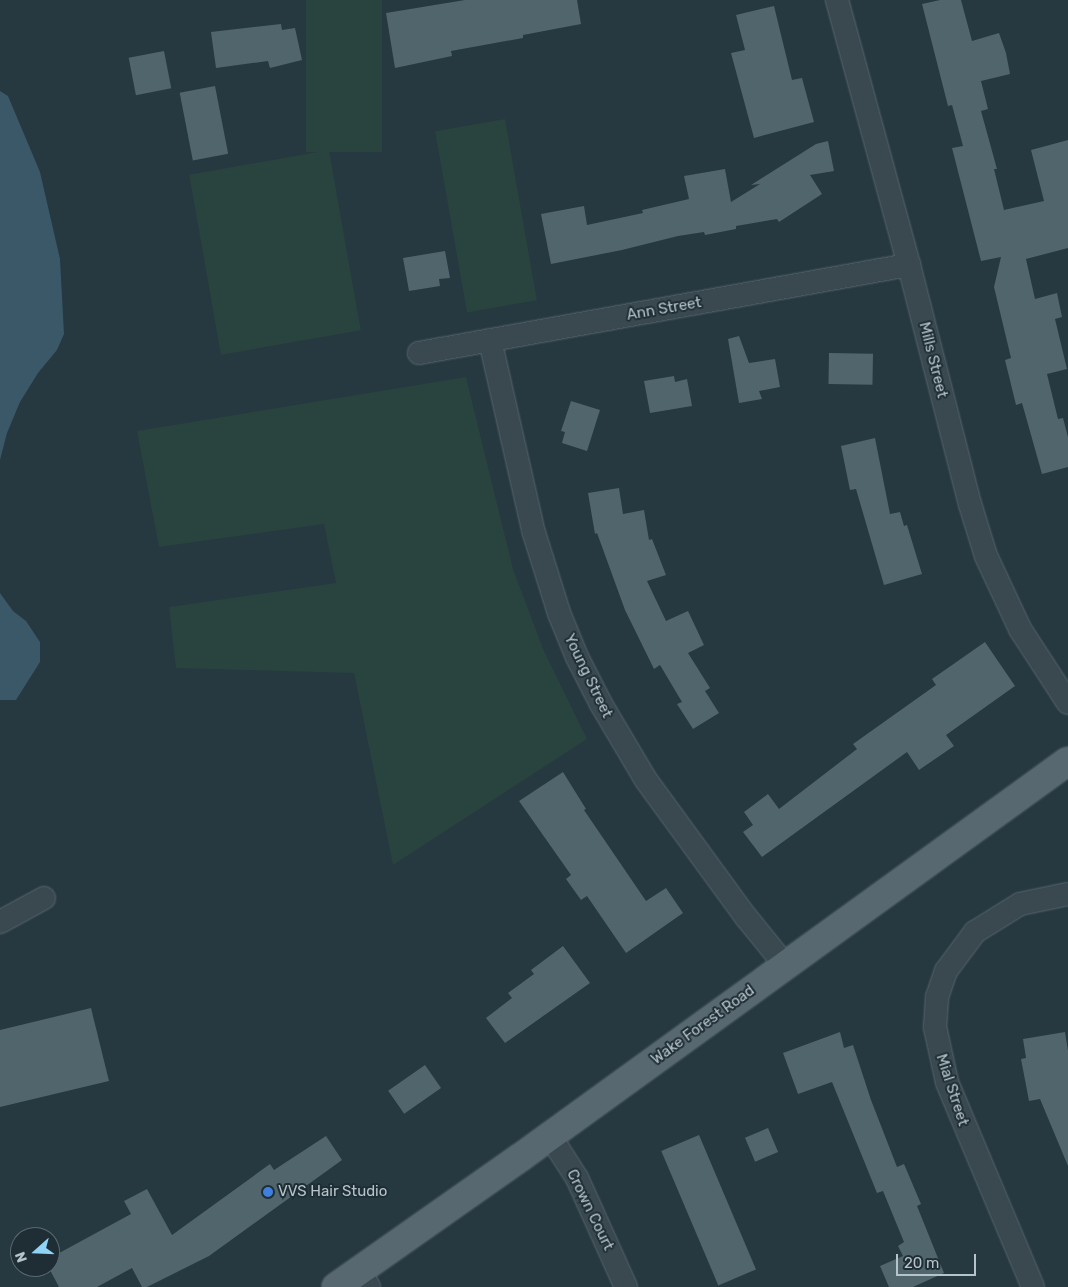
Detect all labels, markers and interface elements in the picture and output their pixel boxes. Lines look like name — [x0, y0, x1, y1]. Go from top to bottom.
street label: Ann Street — [625, 294, 703, 324]
street label: Mills Street — [915, 320, 951, 400]
street label: Young Street — [560, 631, 616, 721]
street label: Wake Forest Road — [648, 981, 758, 1069]
street label: Mial Street — [932, 1052, 972, 1128]
street label: Crown Court — [563, 1167, 617, 1253]
place label: VVS Hair Studio — [278, 1183, 388, 1201]
marker: VVS Hair Studio — [262, 1186, 274, 1198]
north arrow — [10, 1227, 60, 1277]
scale bar — [898, 1244, 978, 1276]
text: N — [12, 1249, 31, 1265]
text: 20 m — [904, 1254, 939, 1272]

